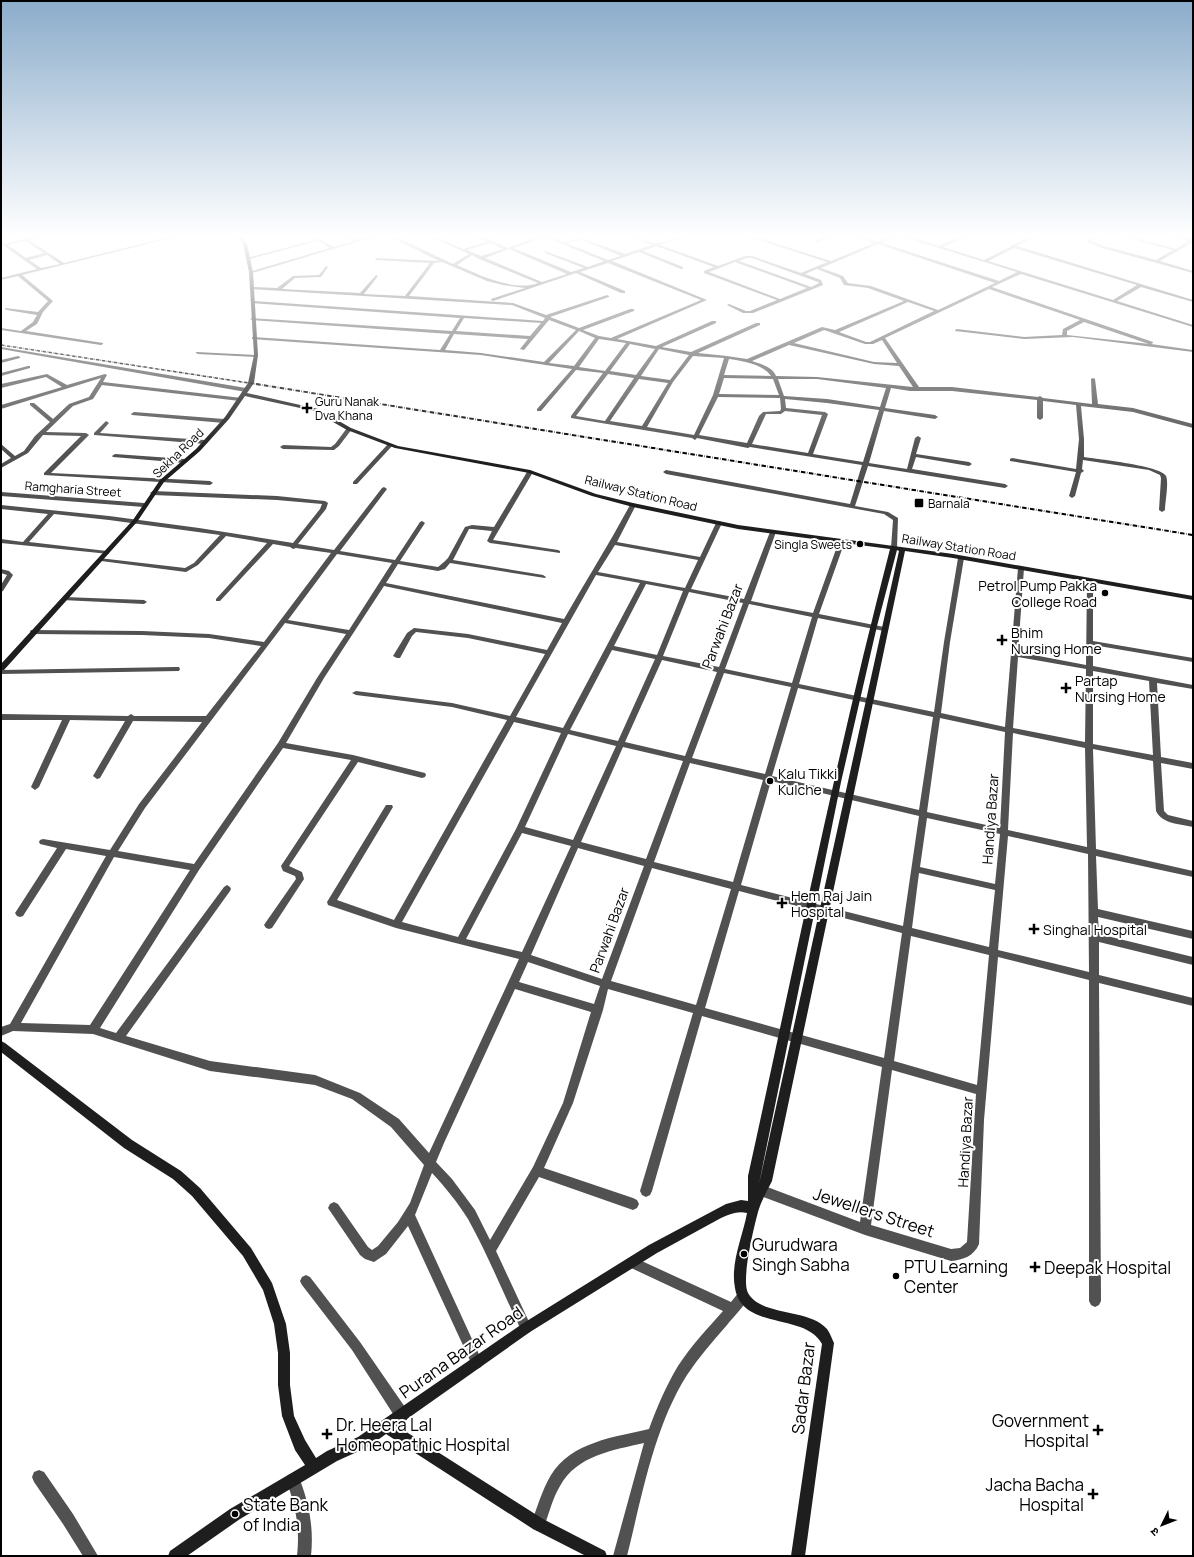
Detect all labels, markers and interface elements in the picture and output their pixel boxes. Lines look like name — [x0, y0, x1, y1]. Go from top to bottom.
place label: Guru Nanak Dva Khana — [315, 393, 380, 424]
marker: Guru Nanak Dva Khana — [302, 403, 312, 413]
street label: Sekha Road — [149, 424, 207, 482]
street label: Railway Station Road — [583, 471, 699, 515]
street label: Ramgharia Street — [24, 477, 122, 501]
place label: Barnala — [928, 495, 970, 512]
marker: Barnala — [913, 497, 925, 509]
street label: Railway Station Road — [901, 530, 1017, 564]
place label: Singla Sweets — [774, 536, 852, 553]
marker: Singla Sweets — [855, 539, 865, 549]
place label: Petrol Pump Pakka College Road — [978, 576, 1097, 611]
street label: Parwahi Bazar — [697, 581, 747, 671]
marker: Petrol Pump Pakka College Road — [1100, 588, 1110, 598]
place label: Bhim Nursing Home — [1011, 623, 1102, 658]
marker: Bhim Nursing Home — [996, 634, 1008, 646]
place label: Partap Nursing Home — [1075, 671, 1166, 706]
marker: Partap Nursing Home — [1060, 682, 1072, 694]
place label: Kalu Tikki Kulche — [778, 764, 837, 799]
street label: Handiya Bazar — [977, 773, 1003, 865]
marker: Kalu Tikki Kulche — [765, 776, 775, 786]
street label: Parwahi Bazar — [585, 885, 633, 975]
place label: Hem Raj Jain Hospital — [791, 886, 872, 921]
marker: Hem Raj Jain Hospital — [776, 897, 788, 909]
place label: Singhal Hospital — [1043, 920, 1147, 939]
marker: Singhal Hospital — [1028, 923, 1040, 935]
street label: Handiya Bazar — [953, 1096, 977, 1188]
street label: Jewellers Street — [811, 1182, 938, 1242]
place label: Gurudwara Singh Sabha — [752, 1233, 850, 1276]
marker: Gurudwara Singh Sabha — [739, 1249, 749, 1259]
place label: PTU Learning Center — [904, 1255, 1008, 1298]
place label: Deepak Hospital — [1044, 1256, 1171, 1279]
marker: Deepak Hospital — [1029, 1261, 1041, 1273]
marker: PTU Learning Center — [891, 1271, 901, 1281]
street label: Purana Bazar Road — [395, 1301, 527, 1403]
street label: Sadar Bazar — [786, 1340, 820, 1436]
place label: Government Hospital — [992, 1409, 1089, 1452]
place label: Dr. Heera Lal Homeopathic Hospital — [336, 1413, 510, 1456]
marker: Government Hospital — [1092, 1424, 1104, 1436]
marker: Dr. Heera Lal Homeopathic Hospital — [321, 1428, 333, 1440]
place label: Jacha Bacha Hospital — [986, 1473, 1084, 1516]
marker: Jacha Bacha Hospital — [1087, 1488, 1099, 1500]
place label: State Bank of India — [243, 1493, 329, 1536]
north arrow — [1142, 1505, 1182, 1545]
marker: State Bank of India — [230, 1509, 240, 1519]
text: उ — [1146, 1524, 1162, 1540]

